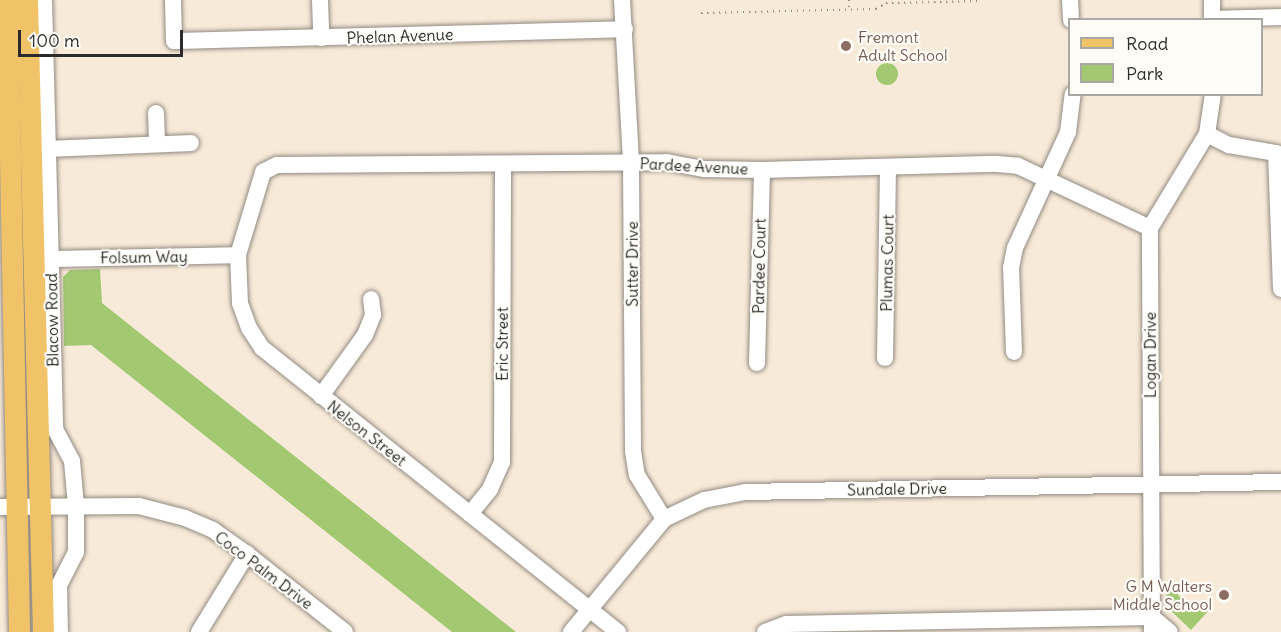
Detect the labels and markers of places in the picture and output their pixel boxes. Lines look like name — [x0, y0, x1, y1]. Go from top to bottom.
place label: Fremont Adult School — [858, 27, 948, 65]
marker: Fremont Adult School — [839, 39, 853, 53]
place label: G M Walters Middle School — [1113, 576, 1212, 614]
marker: G M Walters Middle School — [1217, 588, 1231, 602]

